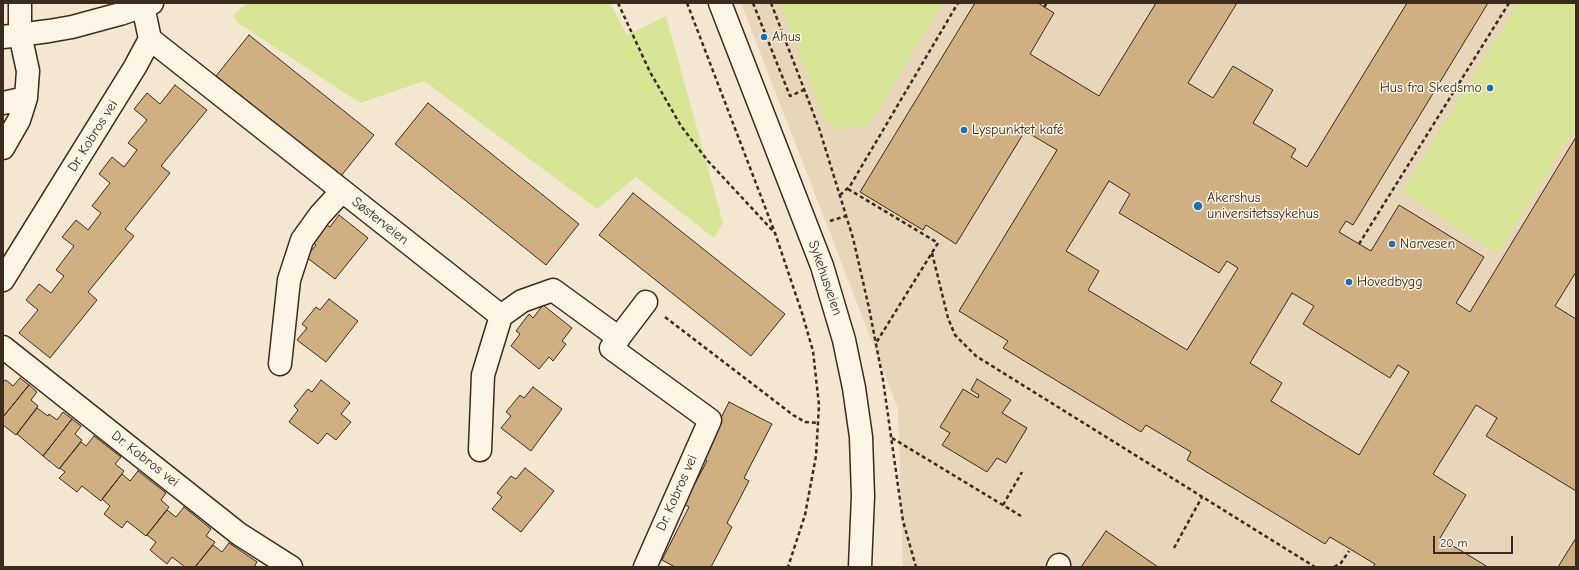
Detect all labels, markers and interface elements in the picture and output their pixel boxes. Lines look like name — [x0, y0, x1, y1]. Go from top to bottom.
place label: Ahus — [772, 29, 801, 45]
marker: Ahus — [759, 32, 769, 42]
place label: Hus fra Skedsmo — [1380, 80, 1482, 96]
marker: Hus fra Skedsmo — [1485, 83, 1495, 93]
street label: Dr. Kobros vei — [64, 97, 122, 175]
place label: Lyspunktet kafé — [972, 122, 1064, 138]
marker: Lyspunktet kafé — [959, 125, 969, 135]
place label: Akershus universitetssykehus — [1207, 190, 1319, 222]
street label: Søsterveien — [348, 194, 412, 248]
marker: Akershus universitetssykehus — [1192, 200, 1204, 212]
place label: Narvesen — [1400, 236, 1455, 252]
street label: Sykehusveien — [804, 238, 846, 318]
marker: Narvesen — [1387, 239, 1397, 249]
place label: Hovedbygg — [1357, 274, 1423, 290]
marker: Hovedbygg — [1344, 277, 1354, 287]
street label: Dr. Kobros vei — [108, 427, 182, 491]
street label: Dr. Kobros vei — [653, 452, 701, 534]
scale bar — [1435, 528, 1515, 554]
text: 20 m — [1440, 536, 1468, 550]

